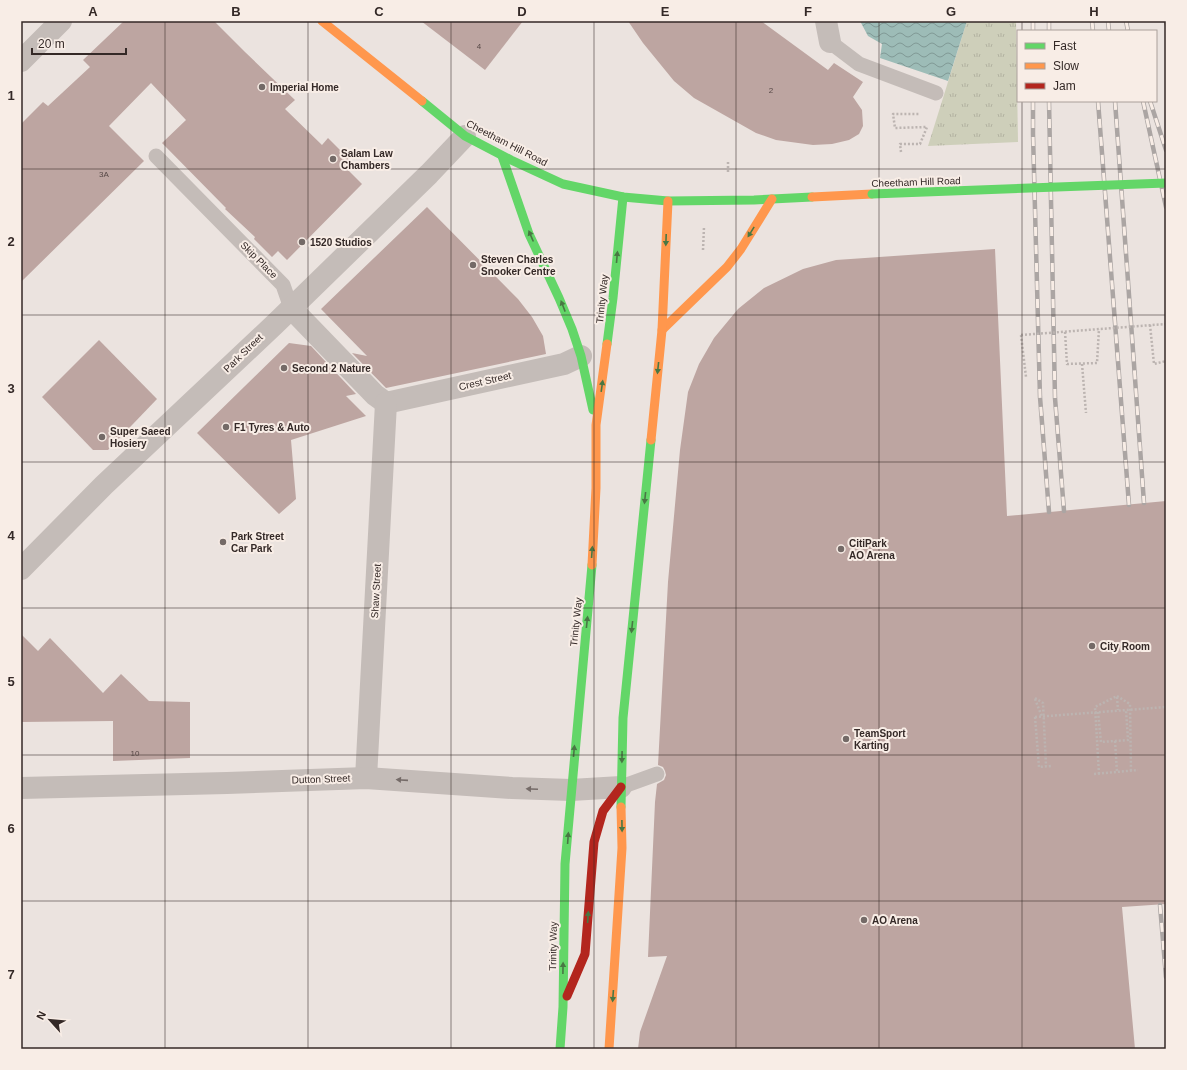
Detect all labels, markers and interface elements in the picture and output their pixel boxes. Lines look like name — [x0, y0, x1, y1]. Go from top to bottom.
text: A — [88, 4, 98, 19]
text: B — [231, 4, 241, 19]
text: C — [374, 4, 384, 19]
text: D — [517, 4, 527, 19]
text: E — [661, 4, 670, 19]
text: F — [804, 4, 812, 19]
text: G — [946, 4, 956, 19]
text: H — [1089, 4, 1099, 19]
scale bar — [32, 30, 126, 56]
legend — [1017, 30, 1157, 102]
text: 20 m — [38, 37, 65, 51]
text: Fast — [1053, 39, 1077, 53]
house number: 4 — [477, 42, 482, 51]
text: Slow — [1053, 59, 1079, 73]
text: Jam — [1053, 79, 1076, 93]
marker: Imperial Home — [257, 82, 267, 92]
place label: Imperial Home — [270, 82, 339, 93]
house number: 2 — [769, 86, 774, 95]
text: 1 — [7, 88, 15, 103]
street label: Cheetham Hill Road — [465, 118, 549, 168]
place label: Salam Law Chambers — [341, 148, 393, 171]
marker: Salam Law Chambers — [328, 154, 338, 164]
house number: 3A — [99, 170, 110, 179]
street label: Cheetham Hill Road — [871, 175, 961, 189]
one-way arrow — [748, 226, 755, 238]
one-way arrow — [527, 230, 533, 242]
text: 2 — [7, 234, 15, 249]
one-way arrow — [663, 234, 669, 247]
marker: 1520 Studios — [297, 237, 307, 247]
place label: 1520 Studios — [310, 237, 372, 248]
street label: Skip Place — [238, 239, 280, 281]
one-way arrow — [614, 251, 620, 263]
place label: Steven Charles Snooker Centre — [481, 254, 556, 277]
marker: Steven Charles Snooker Centre — [468, 260, 478, 270]
street label: Trinity Way — [594, 274, 610, 324]
one-way arrow — [559, 300, 565, 312]
street label: Park Street — [221, 332, 265, 374]
one-way arrow — [655, 362, 661, 374]
marker: Second 2 Nature — [279, 363, 289, 373]
place label: Second 2 Nature — [292, 363, 371, 374]
street label: Crest Street — [458, 370, 512, 392]
one-way arrow — [599, 380, 605, 392]
text: 3 — [7, 381, 15, 396]
marker: F1 Tyres & Auto — [221, 422, 231, 432]
place label: F1 Tyres & Auto — [234, 422, 310, 433]
place label: Super Saeed Hosiery — [110, 426, 171, 449]
marker: Super Saeed Hosiery — [97, 432, 107, 442]
one-way arrow — [642, 492, 648, 504]
text: 4 — [7, 528, 15, 543]
place label: Park Street Car Park — [231, 531, 284, 554]
marker: Park Street Car Park — [218, 537, 228, 547]
place label: CitiPark AO Arena — [849, 538, 895, 561]
marker: CitiPark AO Arena — [836, 544, 846, 554]
one-way arrow — [589, 546, 596, 558]
street label: Shaw Street — [369, 563, 383, 618]
street label: Trinity Way — [568, 597, 584, 647]
one-way arrow — [583, 616, 590, 628]
one-way arrow — [629, 621, 635, 633]
marker: City Room — [1087, 641, 1097, 651]
place label: City Room — [1100, 641, 1150, 652]
text: 5 — [7, 674, 15, 689]
place label: TeamSport Karting — [854, 728, 906, 751]
marker: TeamSport Karting — [841, 734, 851, 744]
one-way arrow — [571, 745, 578, 757]
house number: 10 — [131, 749, 140, 758]
one-way arrow — [619, 751, 625, 764]
street label: Dutton Street — [291, 772, 351, 786]
one-way arrow — [396, 777, 408, 784]
one-way arrow — [525, 786, 538, 792]
one-way arrow — [618, 820, 625, 832]
text: 6 — [7, 821, 15, 836]
one-way arrow — [564, 832, 571, 844]
one-way arrow — [585, 911, 592, 923]
marker: AO Arena — [859, 915, 869, 925]
place label: AO Arena — [872, 915, 918, 926]
street label: Trinity Way — [547, 921, 559, 971]
one-way arrow — [560, 962, 567, 974]
text: 7 — [7, 967, 15, 982]
one-way arrow — [609, 990, 616, 1002]
north arrow — [30, 1000, 70, 1040]
text: N — [34, 1009, 48, 1022]

